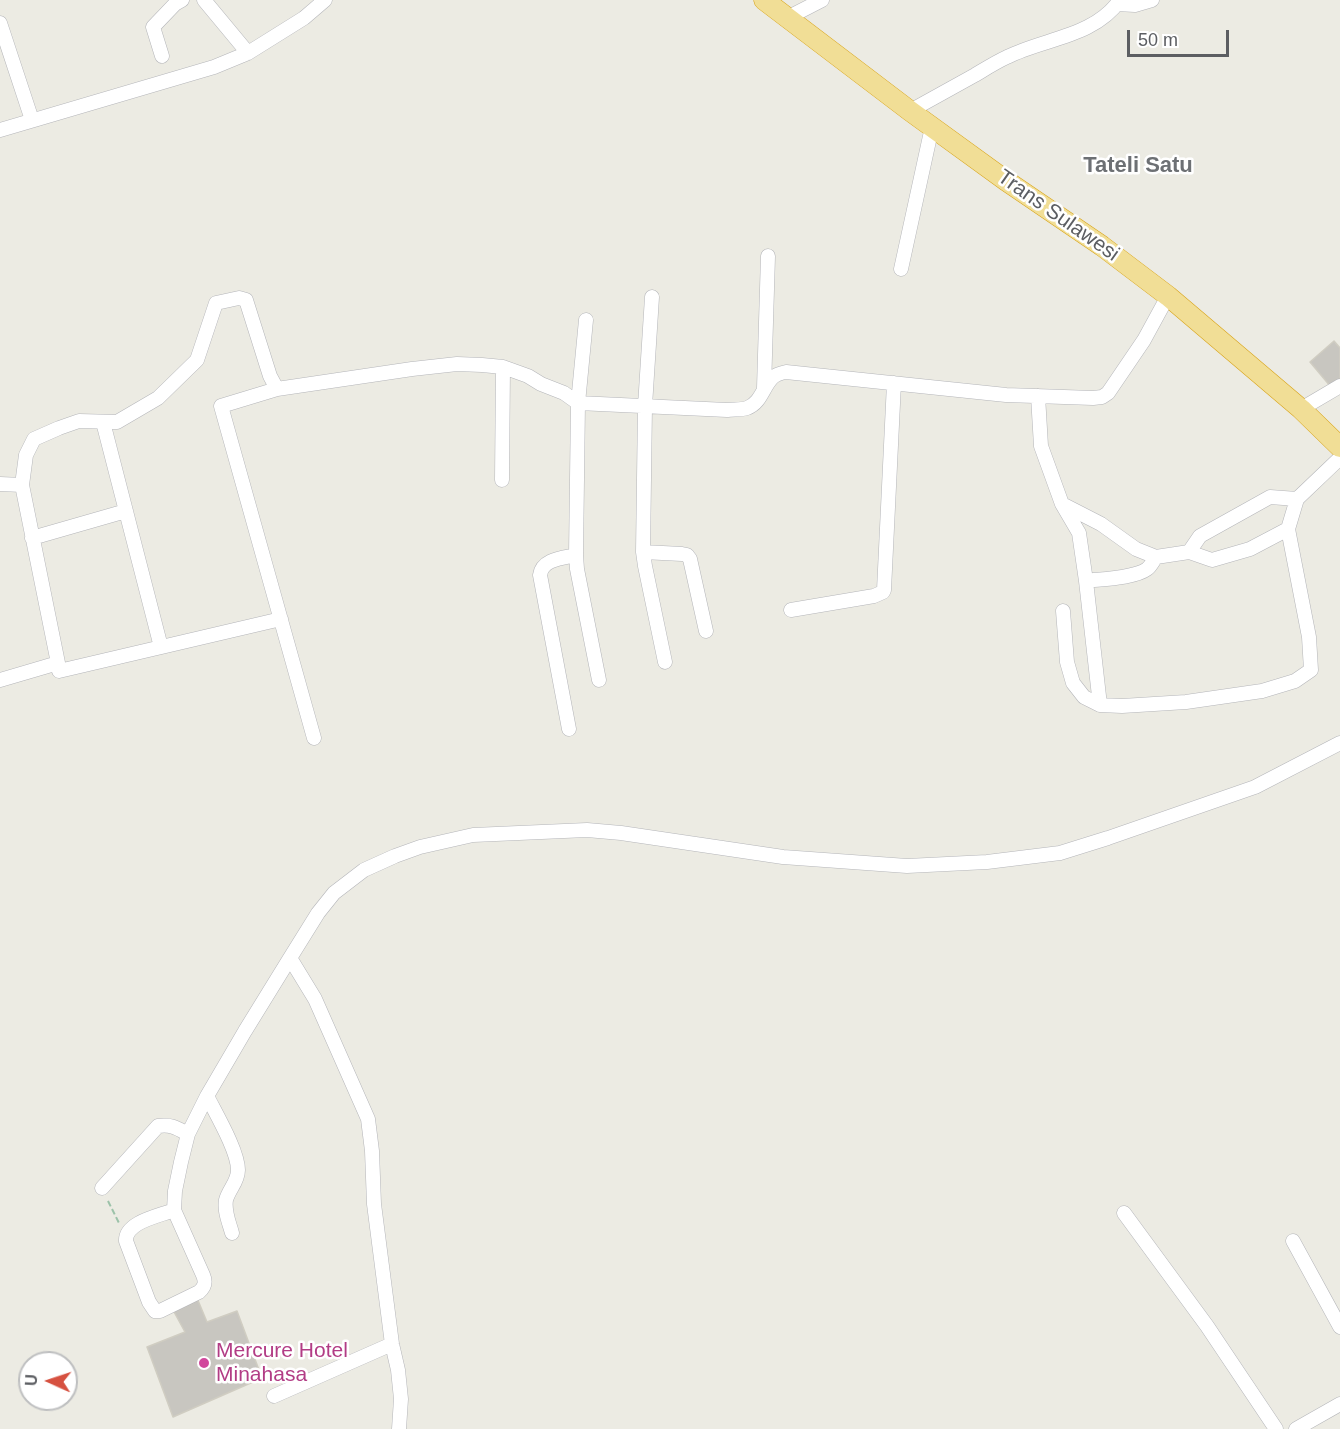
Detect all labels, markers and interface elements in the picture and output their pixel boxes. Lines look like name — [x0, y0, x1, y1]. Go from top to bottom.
scale bar — [1130, 18, 1232, 56]
text: 50 m — [1138, 30, 1178, 50]
district label: Tateli Satu — [1083, 153, 1193, 179]
street label: Trans Sulawesi — [992, 165, 1124, 267]
place label: Mercure Hotel Minahasa — [216, 1338, 348, 1388]
north arrow — [18, 1351, 78, 1411]
marker: Mercure Hotel Minahasa — [197, 1356, 211, 1370]
text: U — [23, 1374, 40, 1386]

